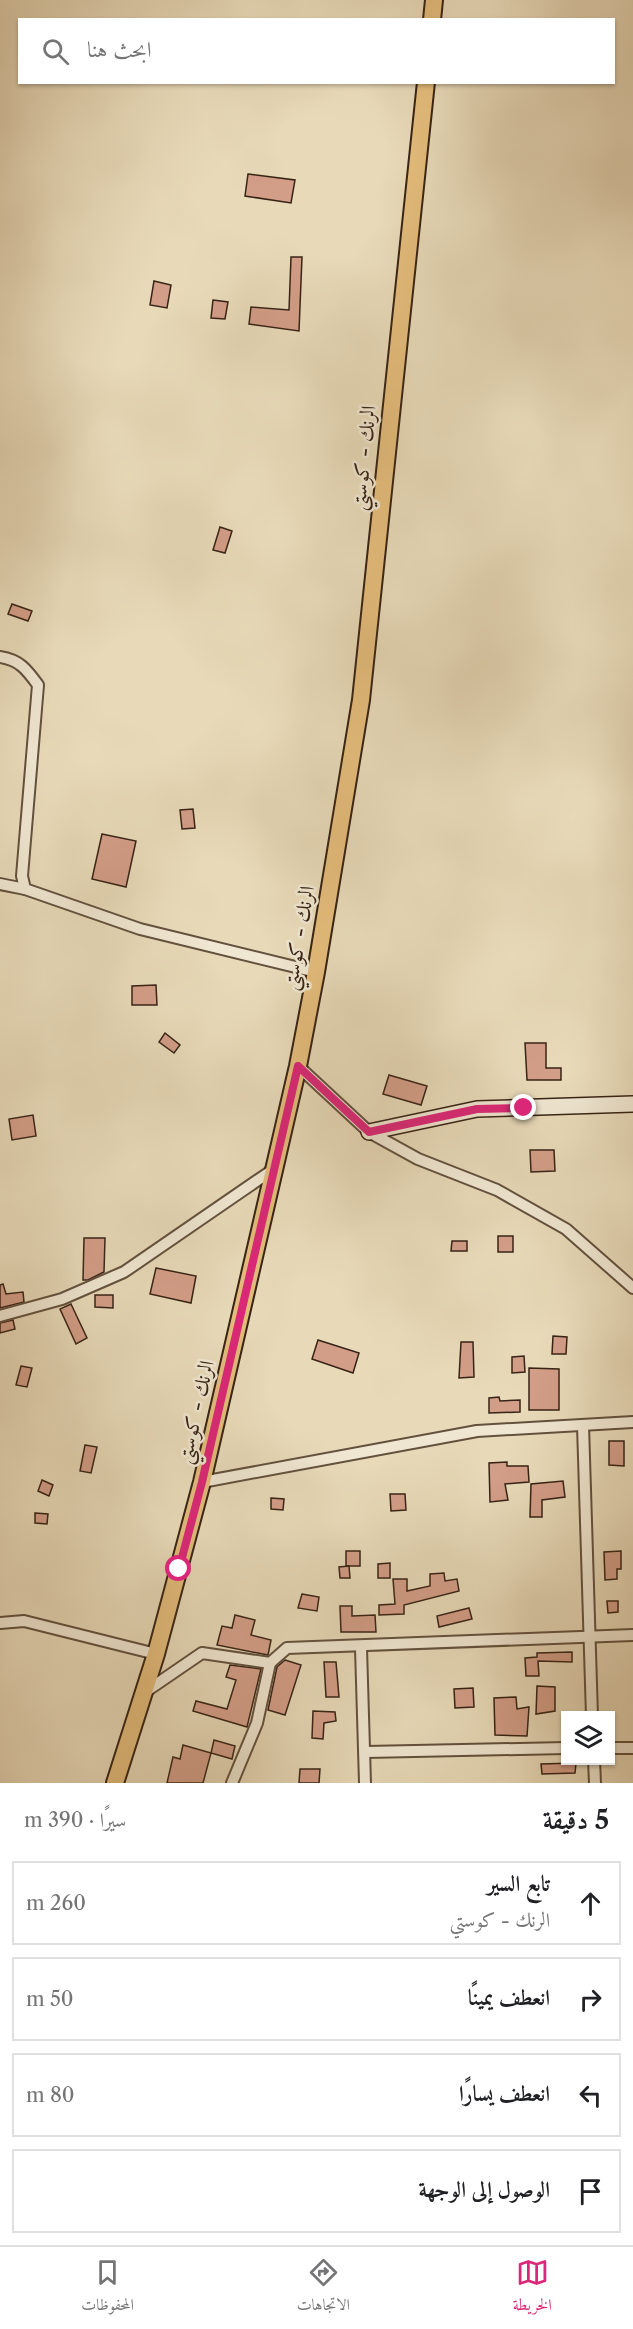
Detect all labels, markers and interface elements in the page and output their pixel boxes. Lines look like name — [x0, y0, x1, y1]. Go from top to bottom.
search box — [18, 18, 615, 84]
icon: search — [39, 35, 72, 68]
text: ابحث هنا — [87, 36, 152, 63]
street label: الرنك - كوستي — [345, 404, 389, 513]
street label: الرنك - كوستي — [277, 884, 327, 994]
route end — [510, 1094, 536, 1120]
street label: الرنك - كوستي — [171, 1358, 227, 1468]
route start — [165, 1555, 191, 1581]
map controls — [561, 1711, 615, 1765]
button: layers — [561, 1711, 615, 1765]
text: 5 دقيقة — [543, 1804, 609, 1836]
text: سيرًا · 390 m — [24, 1808, 126, 1832]
text: تابع السير — [487, 1870, 550, 1897]
icon: ahead — [574, 1887, 607, 1920]
text: 260 m — [26, 1891, 86, 1915]
text: الرنك - كوستي — [449, 1908, 550, 1932]
icon: right — [574, 1983, 607, 2016]
text: انعطف يمينًا — [468, 1984, 550, 2011]
text: 50 m — [26, 1987, 74, 2011]
icon: left — [574, 2079, 607, 2112]
text: انعطف يسارًا — [459, 2080, 550, 2107]
text: 80 m — [26, 2083, 75, 2107]
icon: arrive — [574, 2175, 607, 2208]
text: الوصول إلى الوجهة — [418, 2176, 550, 2203]
tab: المحفوظات — [81, 2256, 134, 2320]
tab: الاتجاهات — [297, 2256, 350, 2320]
tab: الخريطة — [513, 2256, 552, 2320]

